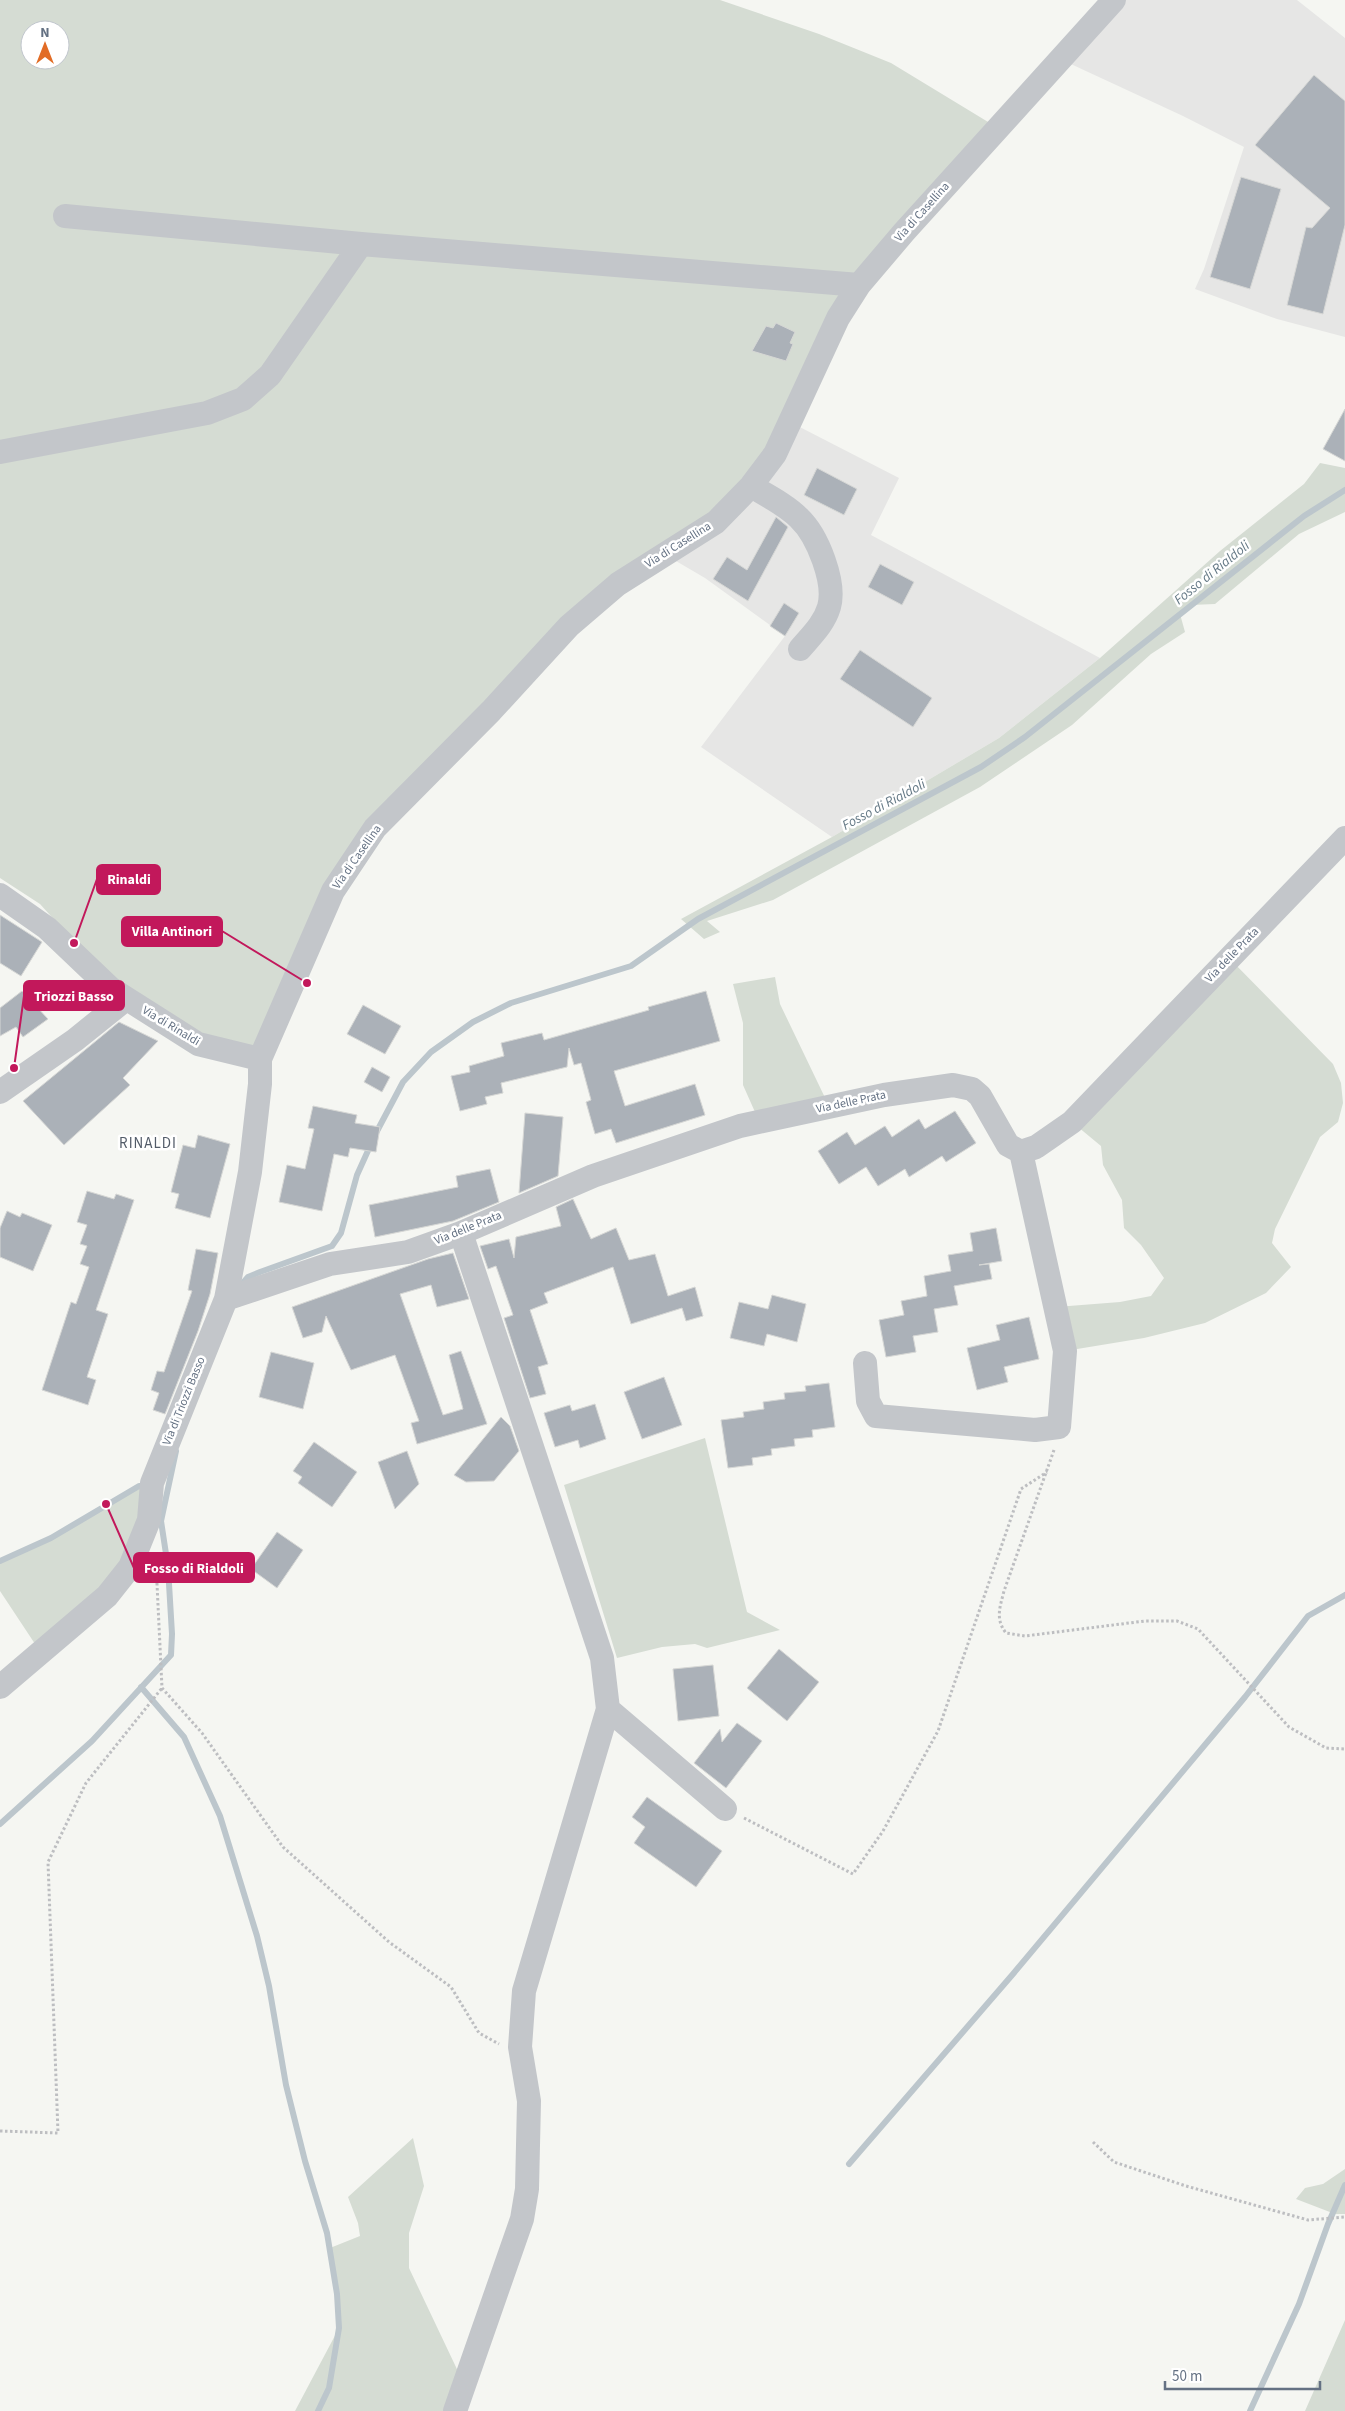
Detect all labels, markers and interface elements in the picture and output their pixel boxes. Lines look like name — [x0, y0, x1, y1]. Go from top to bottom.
north arrow — [20, 20, 70, 70]
text: N — [40, 23, 50, 43]
street label: Via di Casellina — [891, 178, 953, 246]
street label: Via di Casellina — [642, 518, 714, 572]
water label: Fosso di Rialdoli — [1170, 536, 1255, 610]
water label: Fosso di Rialdoli — [839, 774, 930, 835]
street label: Via di Casellina — [328, 821, 386, 893]
callout: Rinaldi — [97, 865, 160, 894]
text: Rinaldi — [107, 870, 151, 890]
callout: Villa Antinori — [122, 917, 222, 946]
text: Villa Antinori — [131, 922, 212, 942]
street label: Via delle Prata — [1201, 924, 1263, 986]
callout: Triozzi Basso — [24, 981, 124, 1010]
text: Triozzi Basso — [34, 987, 114, 1007]
street label: Via di Rinaldi — [139, 1002, 203, 1050]
street label: Via delle Prata — [814, 1086, 888, 1118]
district label: RINALDI — [119, 1133, 177, 1154]
street label: Via delle Prata — [432, 1207, 504, 1249]
street label: Via di Triozzi Basso — [158, 1354, 210, 1448]
callout: Fosso di Rialdoli — [134, 1553, 254, 1582]
text: Fosso di Rialdoli — [144, 1559, 244, 1579]
scale bar — [1165, 2358, 1320, 2390]
text: 50 m — [1172, 2366, 1202, 2387]

